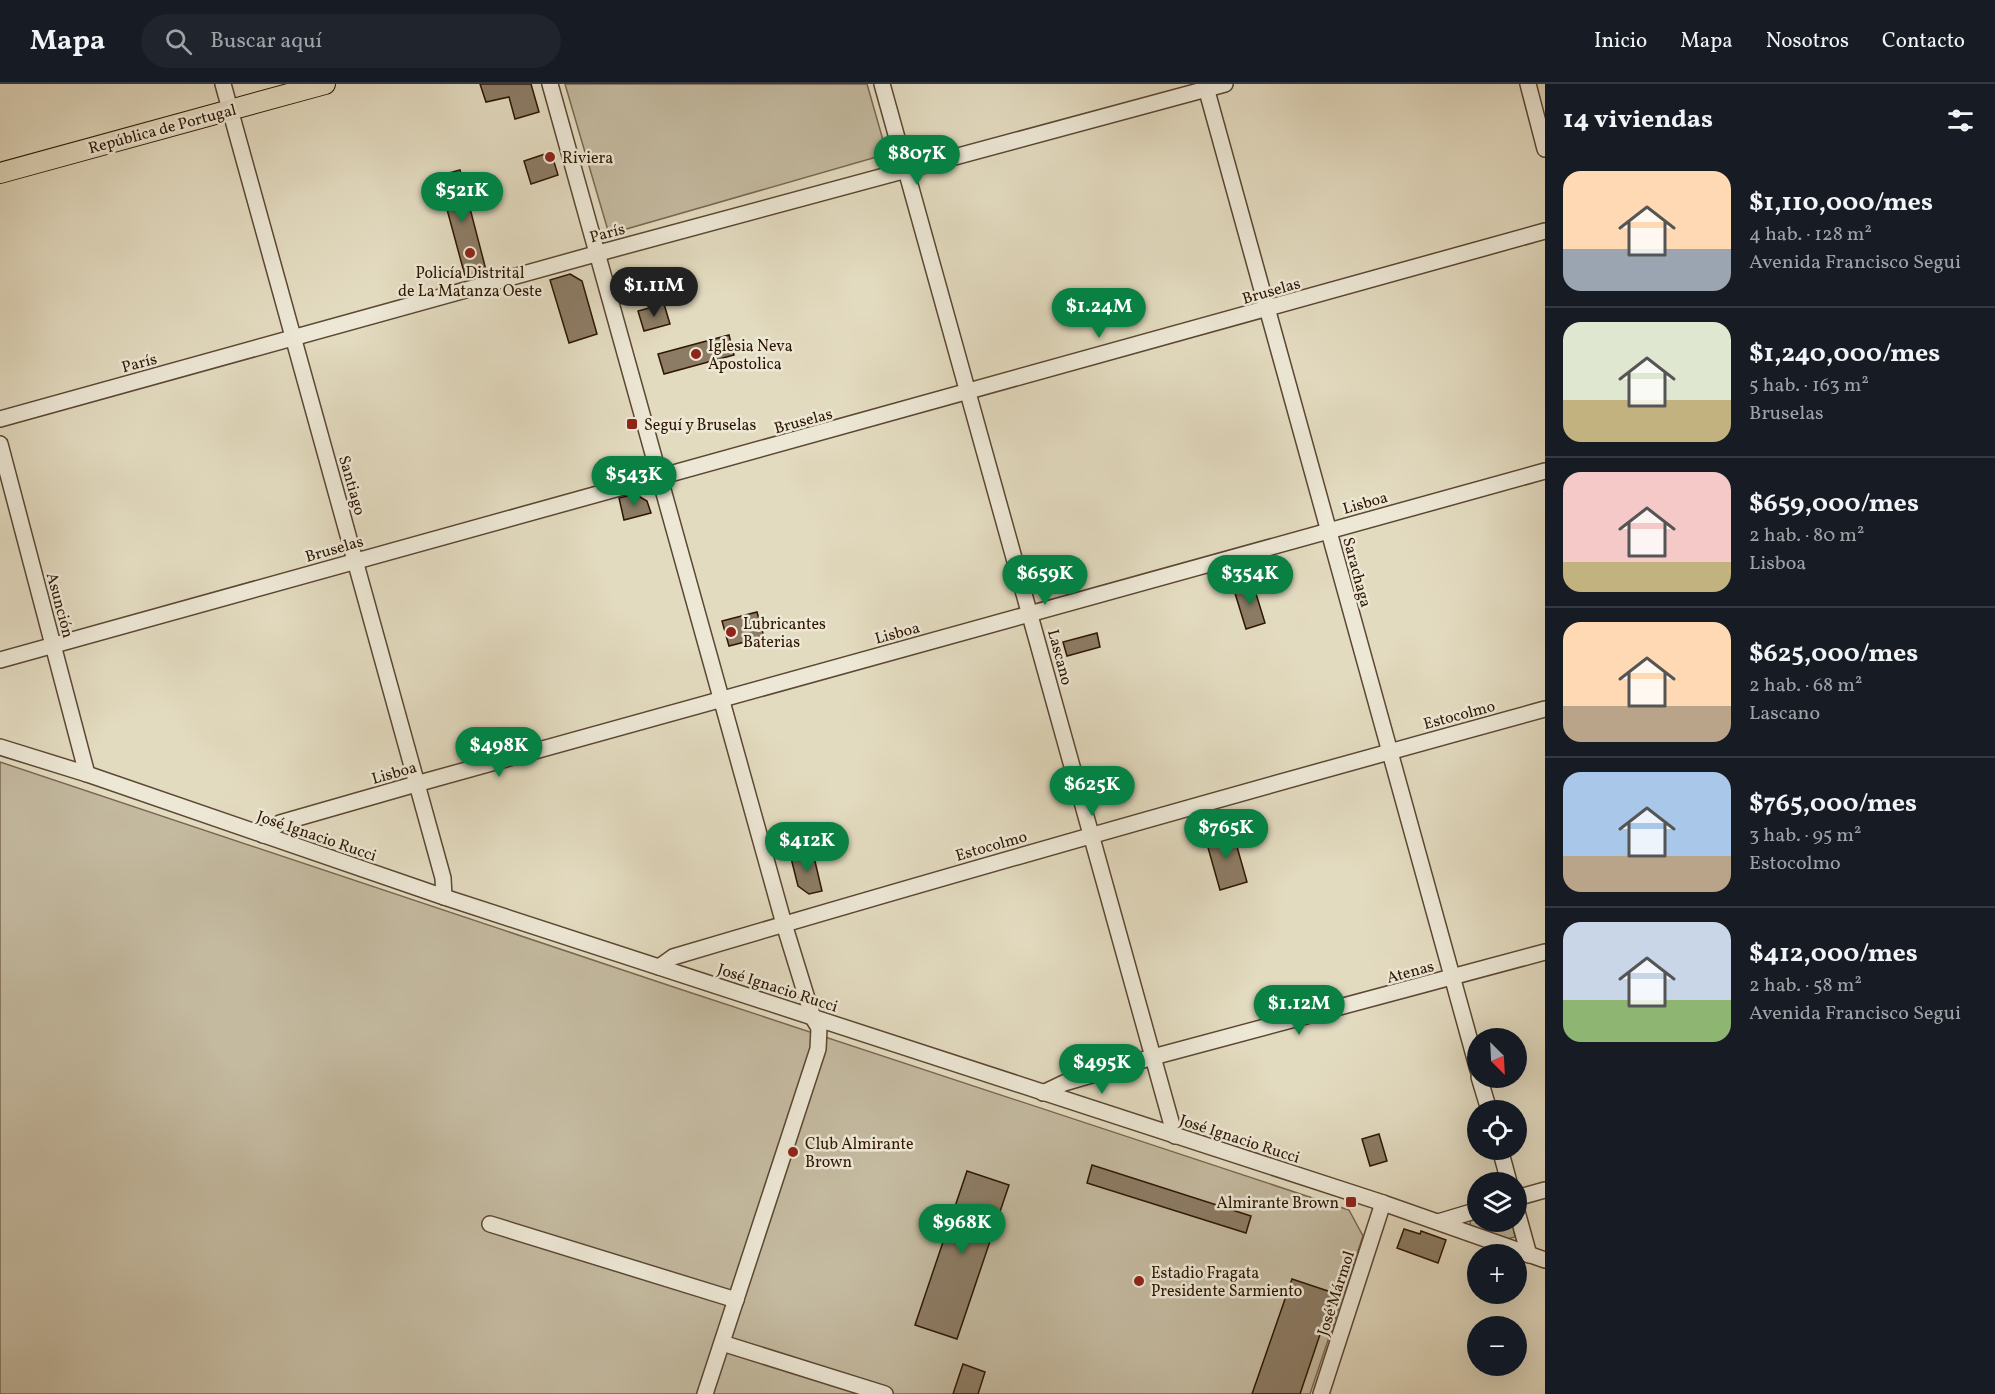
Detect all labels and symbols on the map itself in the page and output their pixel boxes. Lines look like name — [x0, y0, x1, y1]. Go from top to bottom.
street label: República de Portugal — [86, 100, 239, 160]
pin: $807K — [875, 135, 959, 186]
place label: Riviera — [562, 148, 613, 170]
marker: Riviera — [543, 150, 557, 164]
pin: $521K — [420, 172, 504, 223]
street label: París — [587, 219, 628, 249]
marker: Policía Distrital de La Matanza Oeste — [463, 246, 477, 260]
place label: Policía Distrital de La Matanza Oeste — [398, 263, 542, 303]
pin: $1.11M — [605, 267, 703, 318]
street label: Bruselas — [1240, 273, 1303, 311]
pin: $1.24M — [1050, 288, 1148, 339]
place label: Iglesia Neva Apostolica — [708, 336, 793, 376]
marker: Iglesia Neva Apostolica — [689, 347, 703, 361]
street label: París — [119, 349, 160, 379]
street label: Bruselas — [772, 404, 835, 440]
place label: Seguí y Bruselas — [644, 415, 756, 437]
marker: Seguí y Bruselas — [625, 417, 639, 431]
street label: Santiago — [332, 453, 370, 518]
pin: $543K — [592, 456, 676, 507]
street label: Lisboa — [1340, 487, 1391, 521]
street label: Bruselas — [303, 531, 366, 569]
street label: Sarachaga — [1336, 535, 1376, 610]
pin: $659K — [1003, 555, 1087, 606]
pin: $354K — [1208, 555, 1292, 606]
street label: Asunción — [40, 570, 78, 641]
place label: Lubricantes Baterias — [743, 614, 826, 654]
street label: Lisboa — [873, 617, 923, 650]
marker: Lubricantes Baterias — [724, 625, 738, 639]
street label: Lascano — [1041, 627, 1077, 688]
street label: Estocolmo — [1421, 696, 1498, 736]
pin: $498K — [457, 727, 541, 778]
street label: Lisboa — [369, 757, 420, 791]
pin: $625K — [1050, 766, 1134, 817]
street label: José Ignacio Rucci — [253, 806, 379, 868]
pin: $765K — [1184, 809, 1268, 860]
pin: $412K — [765, 822, 849, 873]
street label: Estocolmo — [953, 826, 1030, 868]
street label: Atenas — [1384, 956, 1437, 990]
street label: José Ignacio Rucci — [714, 959, 841, 1019]
pin: $1.12M — [1250, 985, 1348, 1036]
north arrow — [1467, 1028, 1527, 1088]
pin: $495K — [1060, 1044, 1144, 1095]
street label: José Ignacio Rucci — [1176, 1110, 1303, 1170]
place label: Club Almirante Brown — [805, 1134, 914, 1174]
marker: Club Almirante Brown — [786, 1145, 800, 1159]
place label: Almirante Brown — [1217, 1193, 1339, 1215]
marker: Almirante Brown — [1344, 1195, 1358, 1209]
pin: $968K — [920, 1204, 1004, 1255]
street label: José Mármol — [1313, 1248, 1361, 1339]
place label: Estadio Fragata Presidente Sarmiento — [1151, 1263, 1302, 1303]
marker: Estadio Fragata Presidente Sarmiento — [1132, 1274, 1146, 1288]

